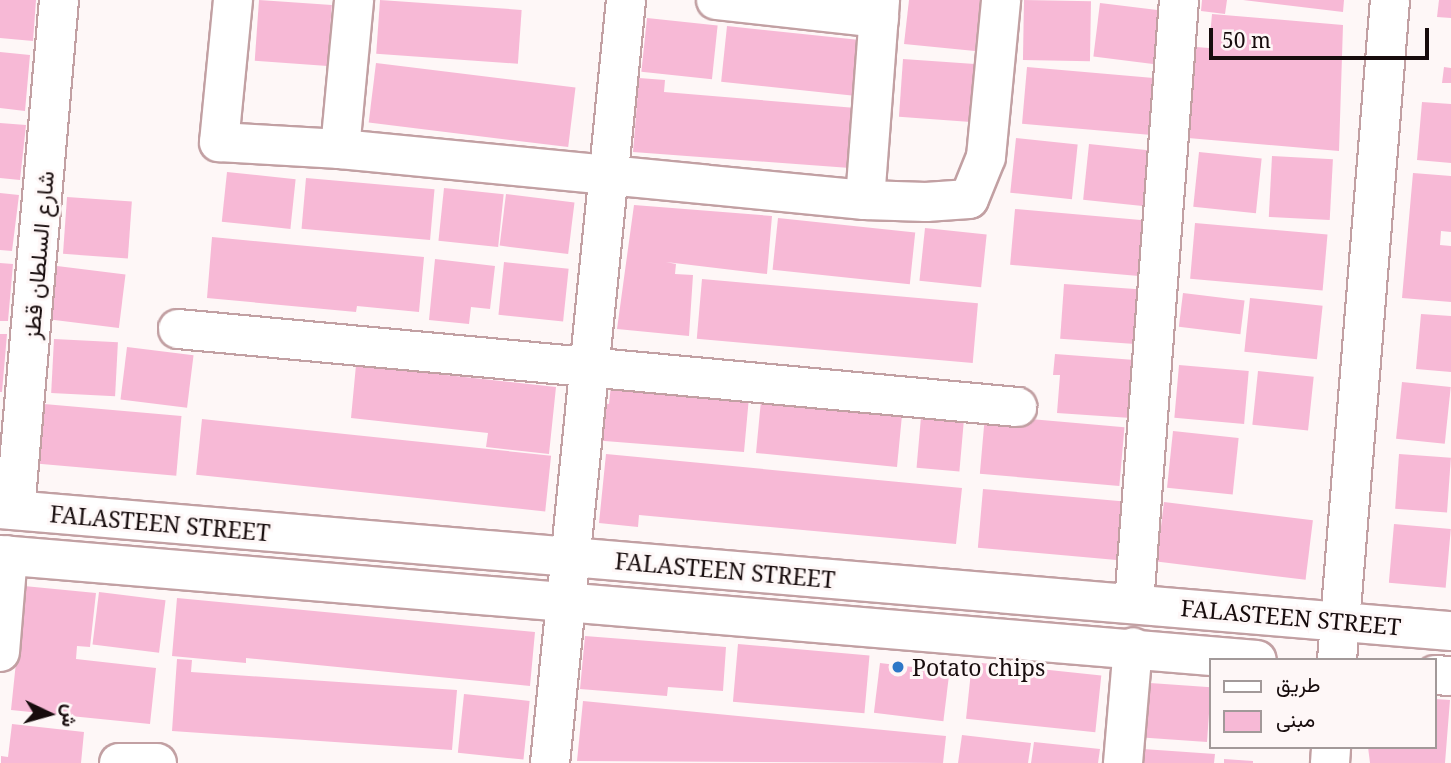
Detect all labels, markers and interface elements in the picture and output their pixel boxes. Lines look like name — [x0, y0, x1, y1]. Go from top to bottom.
scale bar — [1213, 14, 1434, 58]
text: 50 m — [1222, 26, 1271, 54]
street label: شارع السلطان قطز — [17, 170, 59, 340]
street label: FALASTEEN STREET — [49, 500, 271, 546]
street label: FALASTEEN STREET — [614, 547, 836, 593]
street label: FALASTEEN STREET — [1180, 594, 1402, 640]
place label: Potato chips — [912, 653, 1045, 681]
legend — [1210, 658, 1437, 749]
marker: Potato chips — [890, 659, 906, 675]
text: طريق — [1276, 670, 1321, 698]
north arrow — [14, 679, 84, 749]
text: ش — [56, 703, 84, 728]
text: مبنى — [1276, 705, 1315, 733]

